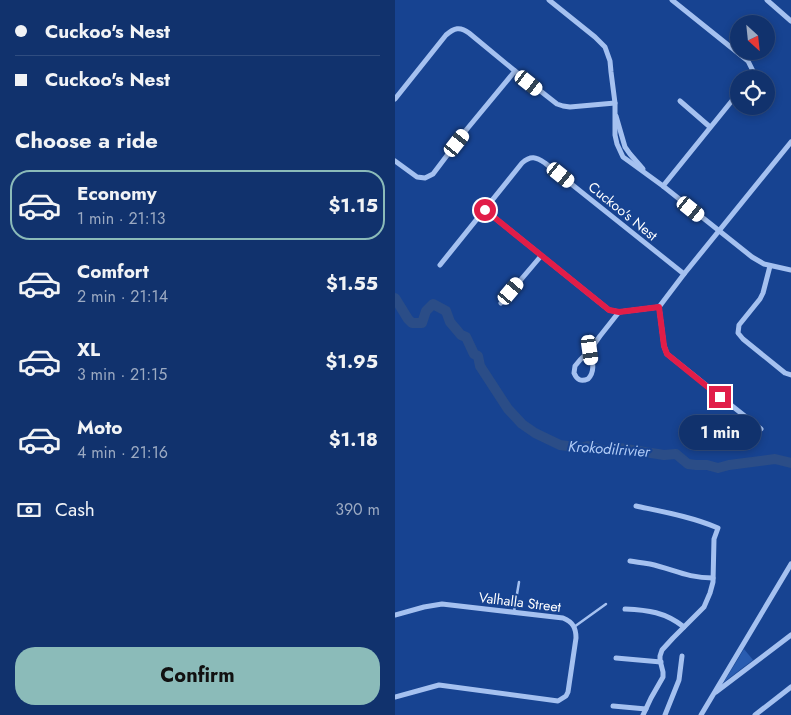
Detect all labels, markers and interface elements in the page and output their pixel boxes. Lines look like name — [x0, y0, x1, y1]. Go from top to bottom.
north arrow — [730, 15, 775, 60]
map controls — [730, 15, 775, 115]
text: Cuckoo's Nest — [45, 18, 170, 45]
text: Cuckoo's Nest — [45, 66, 170, 93]
car — [512, 68, 545, 98]
button: locate — [730, 70, 775, 115]
text: Choose a ride — [15, 124, 158, 156]
car — [441, 127, 472, 159]
car — [544, 160, 577, 190]
street label: Cuckoo's Nest — [584, 177, 662, 246]
text: Economy — [77, 180, 157, 207]
icon: car — [17, 183, 62, 228]
text: $1.15 — [328, 192, 378, 219]
car — [674, 194, 707, 224]
route start — [474, 199, 496, 221]
text: 1 min · 21:13 — [77, 207, 165, 230]
text: Comfort — [77, 258, 149, 285]
icon: car — [17, 261, 62, 306]
text: $1.55 — [326, 270, 378, 297]
car — [495, 275, 526, 307]
text: 2 min · 21:14 — [77, 285, 168, 308]
car — [580, 334, 599, 366]
text: XL — [77, 336, 100, 363]
icon: car — [17, 339, 62, 384]
text: $1.95 — [325, 348, 378, 375]
text: 3 min · 21:15 — [77, 363, 167, 386]
route end — [709, 386, 731, 408]
text: Moto — [77, 414, 122, 441]
callout: 1 min — [679, 414, 761, 450]
icon: car — [17, 417, 62, 462]
text: 1 min — [700, 421, 740, 444]
text: $1.18 — [329, 426, 378, 453]
water label: Krokodilrivier — [567, 435, 652, 463]
text: 4 min · 21:16 — [77, 441, 168, 464]
icon: cash — [15, 496, 43, 524]
text: Cash — [55, 496, 95, 523]
text: 390 m — [335, 498, 380, 521]
street label: Valhalla Street — [478, 587, 563, 617]
button: Confirm — [15, 647, 380, 705]

